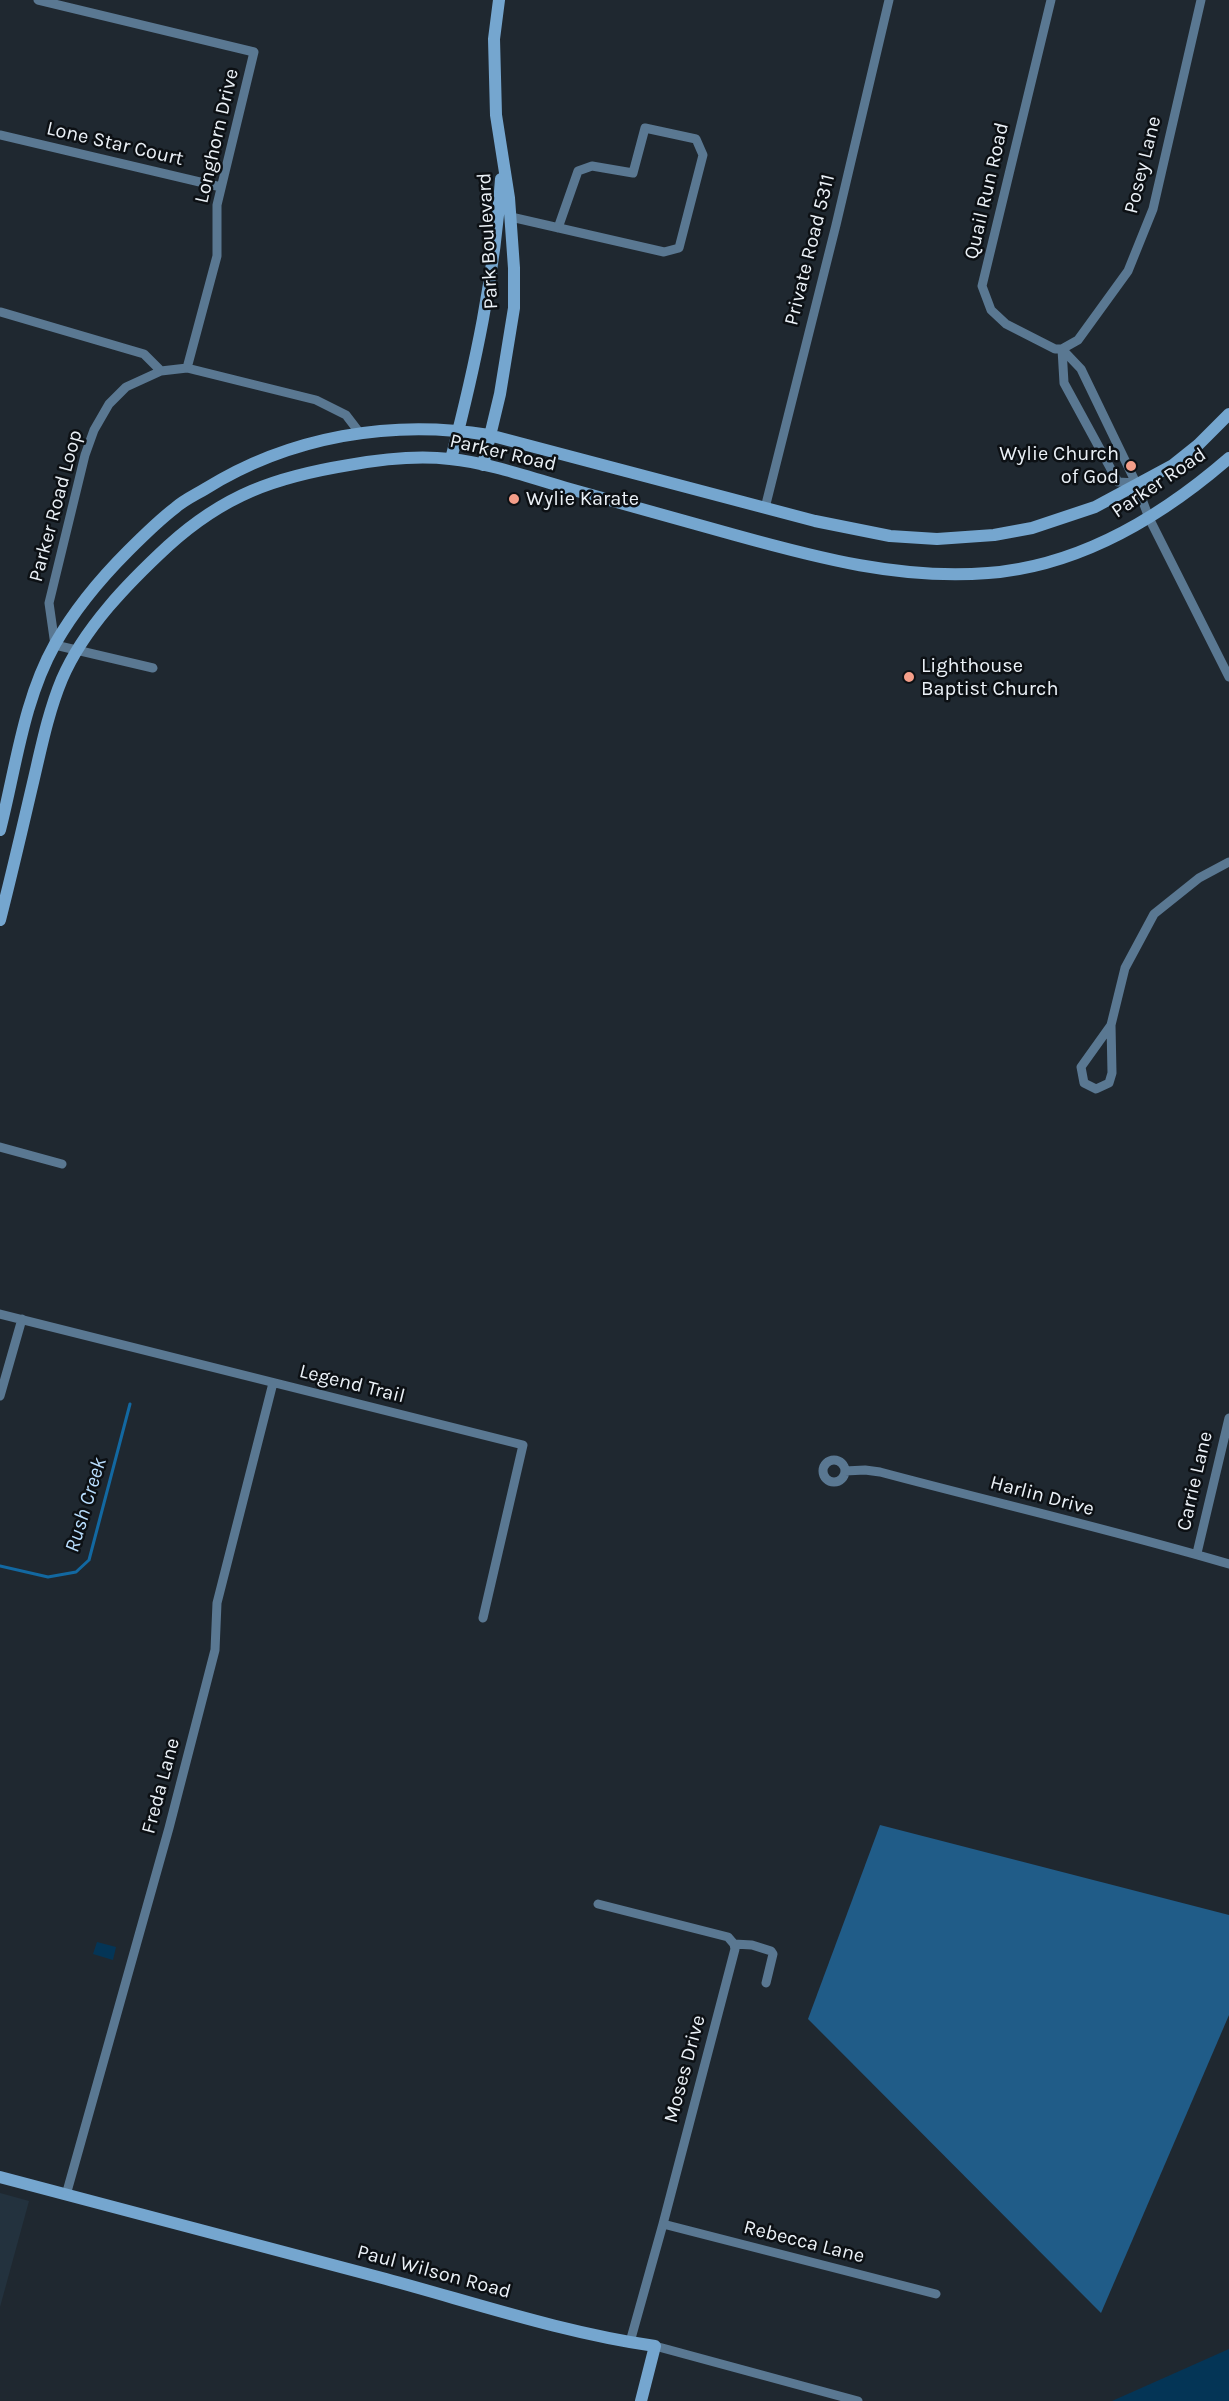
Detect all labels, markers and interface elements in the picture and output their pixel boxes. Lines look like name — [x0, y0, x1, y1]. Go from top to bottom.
street label: Longhorn Drive — [190, 66, 244, 206]
street label: Posey Lane — [1119, 114, 1167, 216]
street label: Lone Star Court — [44, 117, 186, 171]
street label: Quail Run Road — [960, 120, 1014, 262]
street label: Park Boulevard — [472, 172, 504, 310]
street label: Private Road 5311 — [780, 172, 840, 328]
street label: Parker Road Loop — [24, 427, 88, 585]
street label: Parker Road — [447, 429, 559, 477]
place label: Wylie Church of God — [999, 442, 1119, 489]
street label: Parker Road — [1107, 443, 1211, 523]
marker: Wylie Church of God — [1124, 459, 1138, 473]
place label: Wylie Karate — [526, 487, 639, 511]
marker: Wylie Karate — [507, 492, 521, 506]
place label: Lighthouse Baptist Church — [921, 654, 1058, 701]
marker: Lighthouse Baptist Church — [902, 670, 916, 684]
street label: Legend Trail — [297, 1359, 407, 1409]
street label: Carrie Lane — [1172, 1429, 1218, 1533]
water label: Rush Creek — [60, 1455, 112, 1555]
street label: Harlin Drive — [987, 1471, 1097, 1521]
street label: Freda Lane — [137, 1735, 185, 1837]
street label: Moses Drive — [659, 2012, 711, 2126]
street label: Rebecca Lane — [741, 2215, 867, 2269]
street label: Paul Wilson Road — [354, 2240, 514, 2304]

